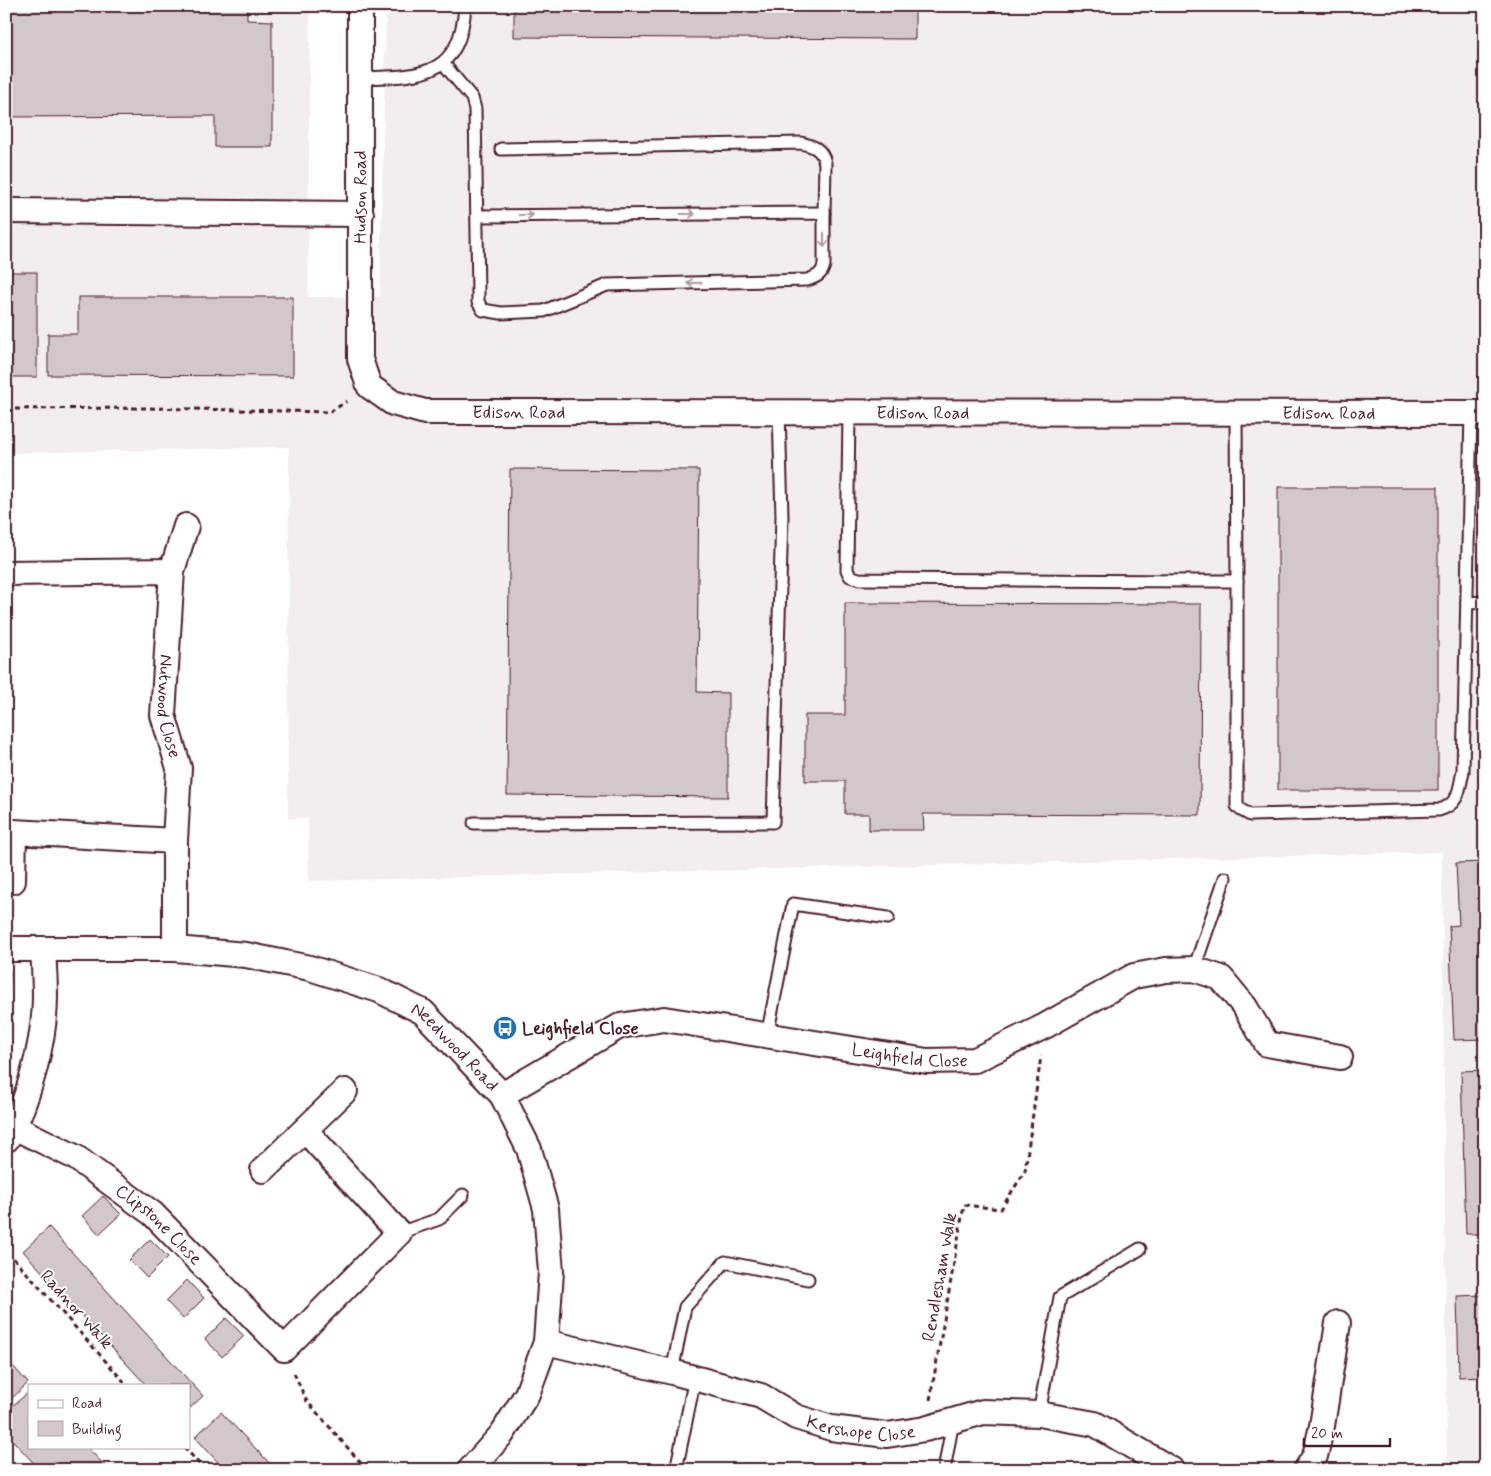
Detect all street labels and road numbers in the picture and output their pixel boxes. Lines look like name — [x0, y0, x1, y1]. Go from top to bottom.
street label: Hudson Road — [349, 150, 373, 244]
street label: Edison Road — [472, 401, 565, 425]
street label: Edison Road — [876, 401, 969, 426]
street label: Edison Road — [1282, 402, 1375, 426]
street label: Nutwood Close — [150, 653, 186, 761]
street label: Needwood Road — [407, 997, 504, 1097]
street label: Leighfield Close — [850, 1038, 968, 1074]
street label: Clipstone Close — [110, 1179, 207, 1271]
street label: Rendlesham Walk — [917, 1211, 963, 1344]
street label: Radnor Walk — [34, 1265, 118, 1355]
street label: Kershope Close — [803, 1410, 917, 1448]

